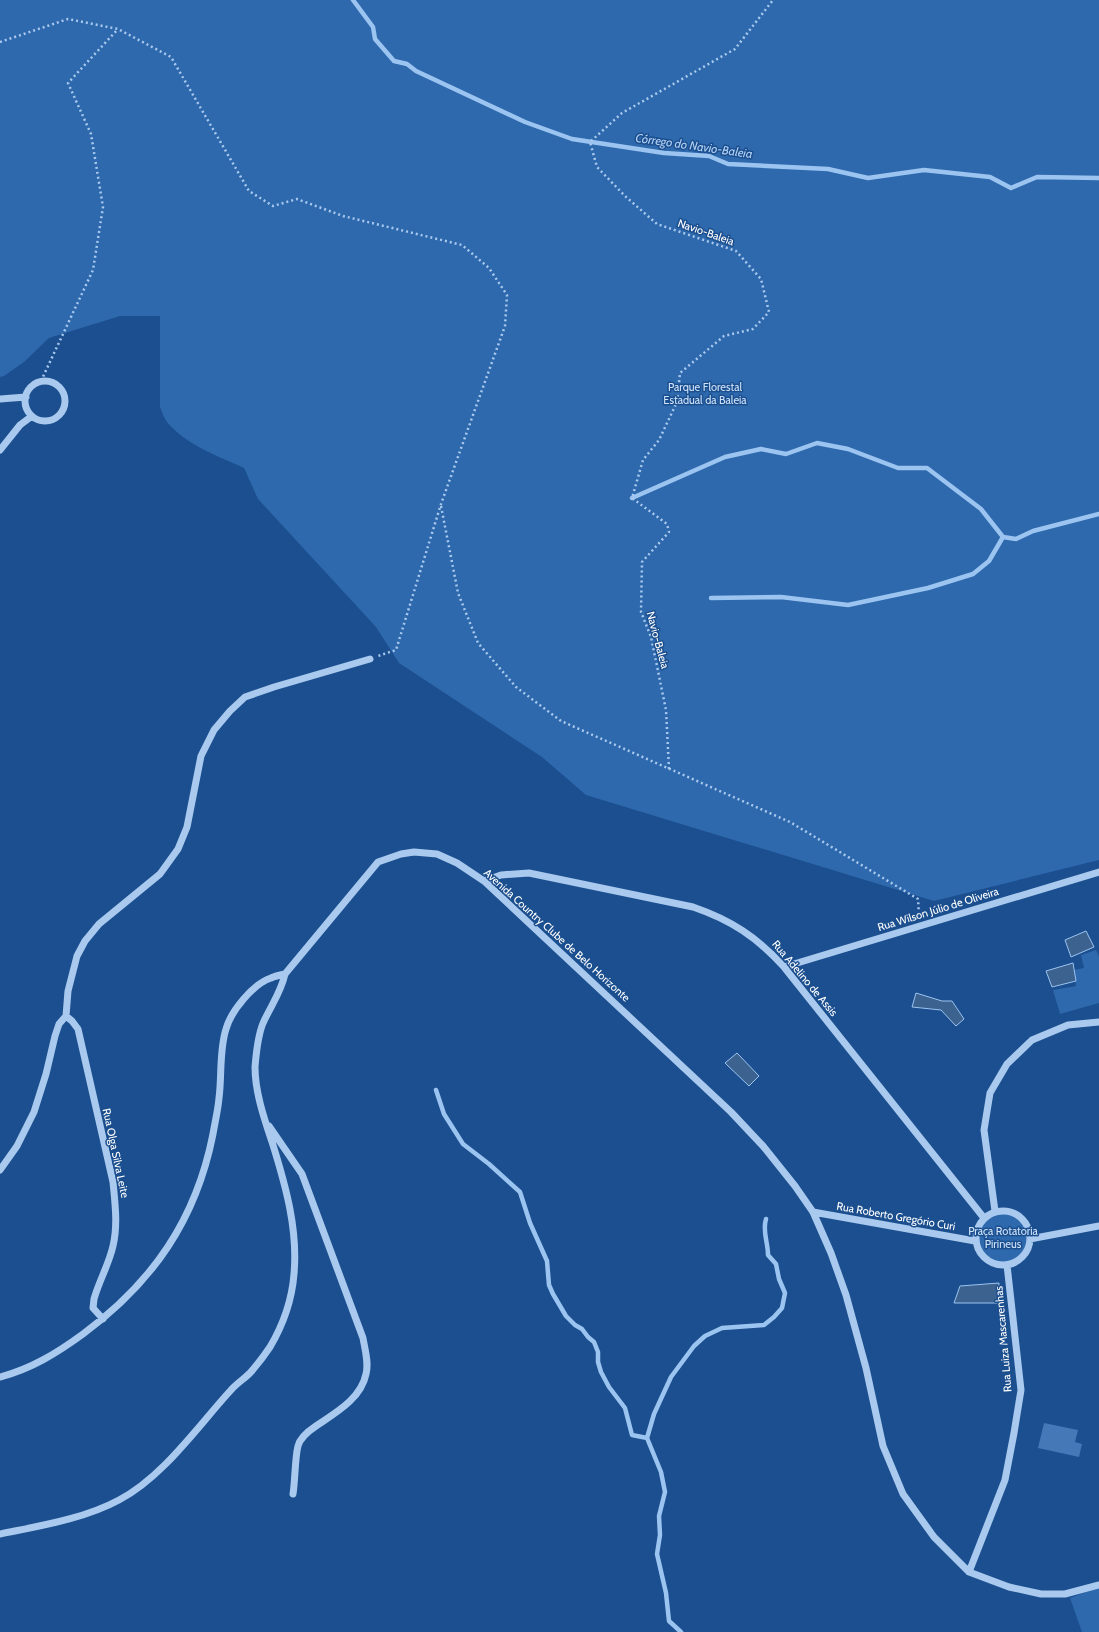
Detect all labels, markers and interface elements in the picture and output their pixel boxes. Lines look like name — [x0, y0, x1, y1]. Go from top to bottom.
water label: Córrego do Navio-Baleia — [635, 130, 753, 161]
street label: Navio-Baleia — [676, 216, 737, 248]
park label: Parque Florestal Estadual da Baleia — [663, 380, 747, 407]
street label: Navio-Baleia — [644, 610, 673, 671]
street label: Avenida Country Clube de Belo Horizonte — [481, 866, 633, 1005]
street label: Rua Wilson Júlio de Oliveira — [876, 884, 1001, 934]
street label: Rua Adelino de Assis — [769, 937, 841, 1019]
street label: Rua Olga Silva Leite — [100, 1107, 132, 1199]
street label: Rua Roberto Gregório Curi — [836, 1199, 956, 1233]
park label: Praça Rotatoria Pirineus — [968, 1224, 1039, 1251]
street label: Rua Luiza Mascarenhas — [991, 1285, 1015, 1393]

